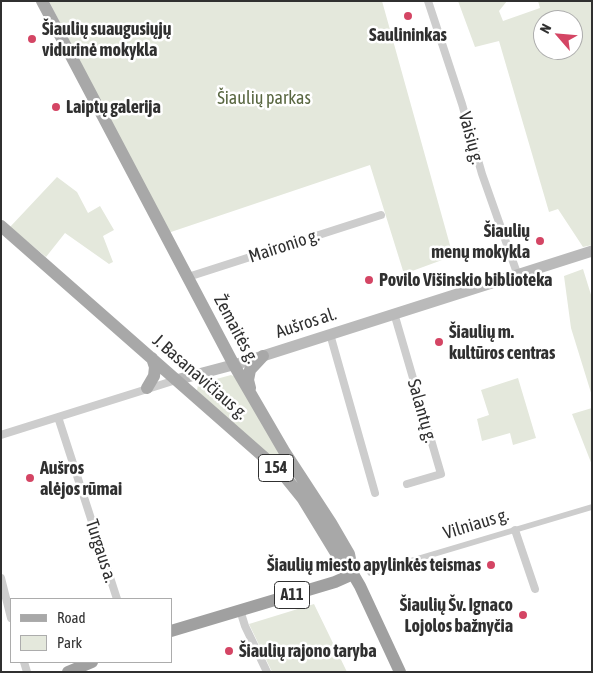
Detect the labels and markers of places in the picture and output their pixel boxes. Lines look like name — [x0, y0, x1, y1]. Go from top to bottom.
marker: Saulininkas — [402, 10, 414, 22]
place label: Šiaulių suaugusiųjų vidurinė mokykla — [42, 18, 171, 60]
place label: Saulininkas — [369, 24, 447, 46]
marker: Šiaulių suaugusiųjų vidurinė mokykla — [26, 33, 38, 45]
place label: Laiptų galerija — [66, 96, 161, 118]
marker: Laiptų galerija — [50, 101, 62, 113]
place label: Šiaulių menų mokykla — [431, 220, 530, 262]
marker: Šiaulių menų mokykla — [534, 235, 546, 247]
place label: Povilo Višinskio biblioteka — [379, 269, 552, 291]
marker: Povilo Višinskio biblioteka — [363, 274, 375, 286]
place label: Šiaulių m. kultūros centras — [449, 321, 555, 364]
marker: Šiaulių m. kultūros centras — [433, 336, 445, 348]
place label: Aušros alėjos rūmai — [40, 457, 122, 499]
marker: Aušros alėjos rūmai — [24, 472, 36, 484]
place label: Šiaulių miesto apylinkės teismas — [267, 554, 481, 576]
marker: Šiaulių miesto apylinkės teismas — [485, 559, 497, 571]
place label: Šiaulių Šv. Ignaco Lojolos bažnyčia — [400, 594, 513, 636]
marker: Šiaulių Šv. Ignaco Lojolos bažnyčia — [517, 609, 529, 621]
place label: Šiaulių rajono taryba — [239, 640, 377, 662]
marker: Šiaulių rajono taryba — [223, 645, 235, 657]

